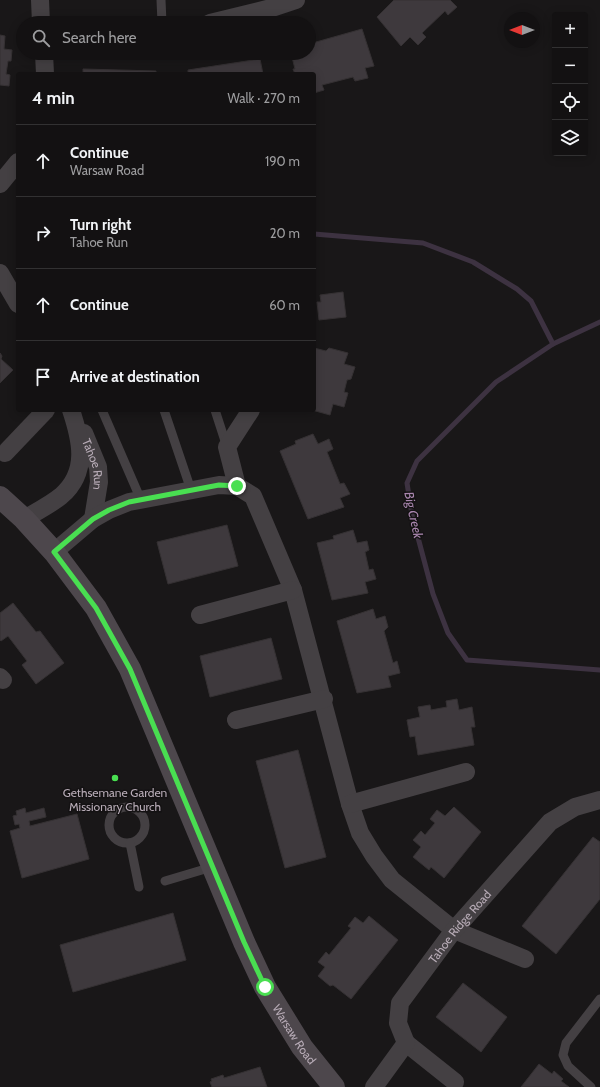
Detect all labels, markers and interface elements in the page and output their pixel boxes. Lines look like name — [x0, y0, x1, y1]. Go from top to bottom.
north arrow — [504, 12, 540, 48]
map controls — [552, 12, 588, 156]
button: + — [552, 12, 588, 48]
search box — [16, 16, 316, 60]
icon: search — [30, 27, 52, 49]
text: Search here — [62, 29, 137, 47]
button: − — [552, 48, 588, 84]
button: locate — [552, 84, 588, 120]
text: 4 min — [32, 88, 75, 108]
text: Walk · 270 m — [228, 90, 300, 106]
button: layers — [552, 120, 588, 156]
text: Continue — [70, 144, 129, 162]
icon: ahead — [32, 150, 54, 172]
text: 190 m — [265, 153, 300, 169]
text: Warsaw Road — [70, 162, 144, 178]
text: Turn right — [70, 216, 131, 234]
icon: right — [32, 222, 54, 244]
text: 20 m — [270, 225, 300, 241]
text: Tahoe Run — [70, 234, 128, 250]
icon: ahead — [32, 294, 54, 316]
text: Continue — [70, 296, 129, 314]
text: 60 m — [269, 297, 300, 313]
icon: arrive — [32, 366, 54, 388]
text: Arrive at destination — [70, 368, 200, 386]
street label: Tahoe Run — [79, 436, 107, 491]
route end — [228, 477, 246, 495]
water label: Big Creek — [401, 490, 427, 540]
marker: Gethsemane Garden Missionary Church — [110, 773, 120, 783]
place label: Gethsemane Garden Missionary Church — [63, 785, 168, 814]
street label: Tahoe Ridge Road — [425, 887, 494, 966]
route start — [256, 978, 274, 996]
street label: Warsaw Road — [270, 1001, 320, 1067]

